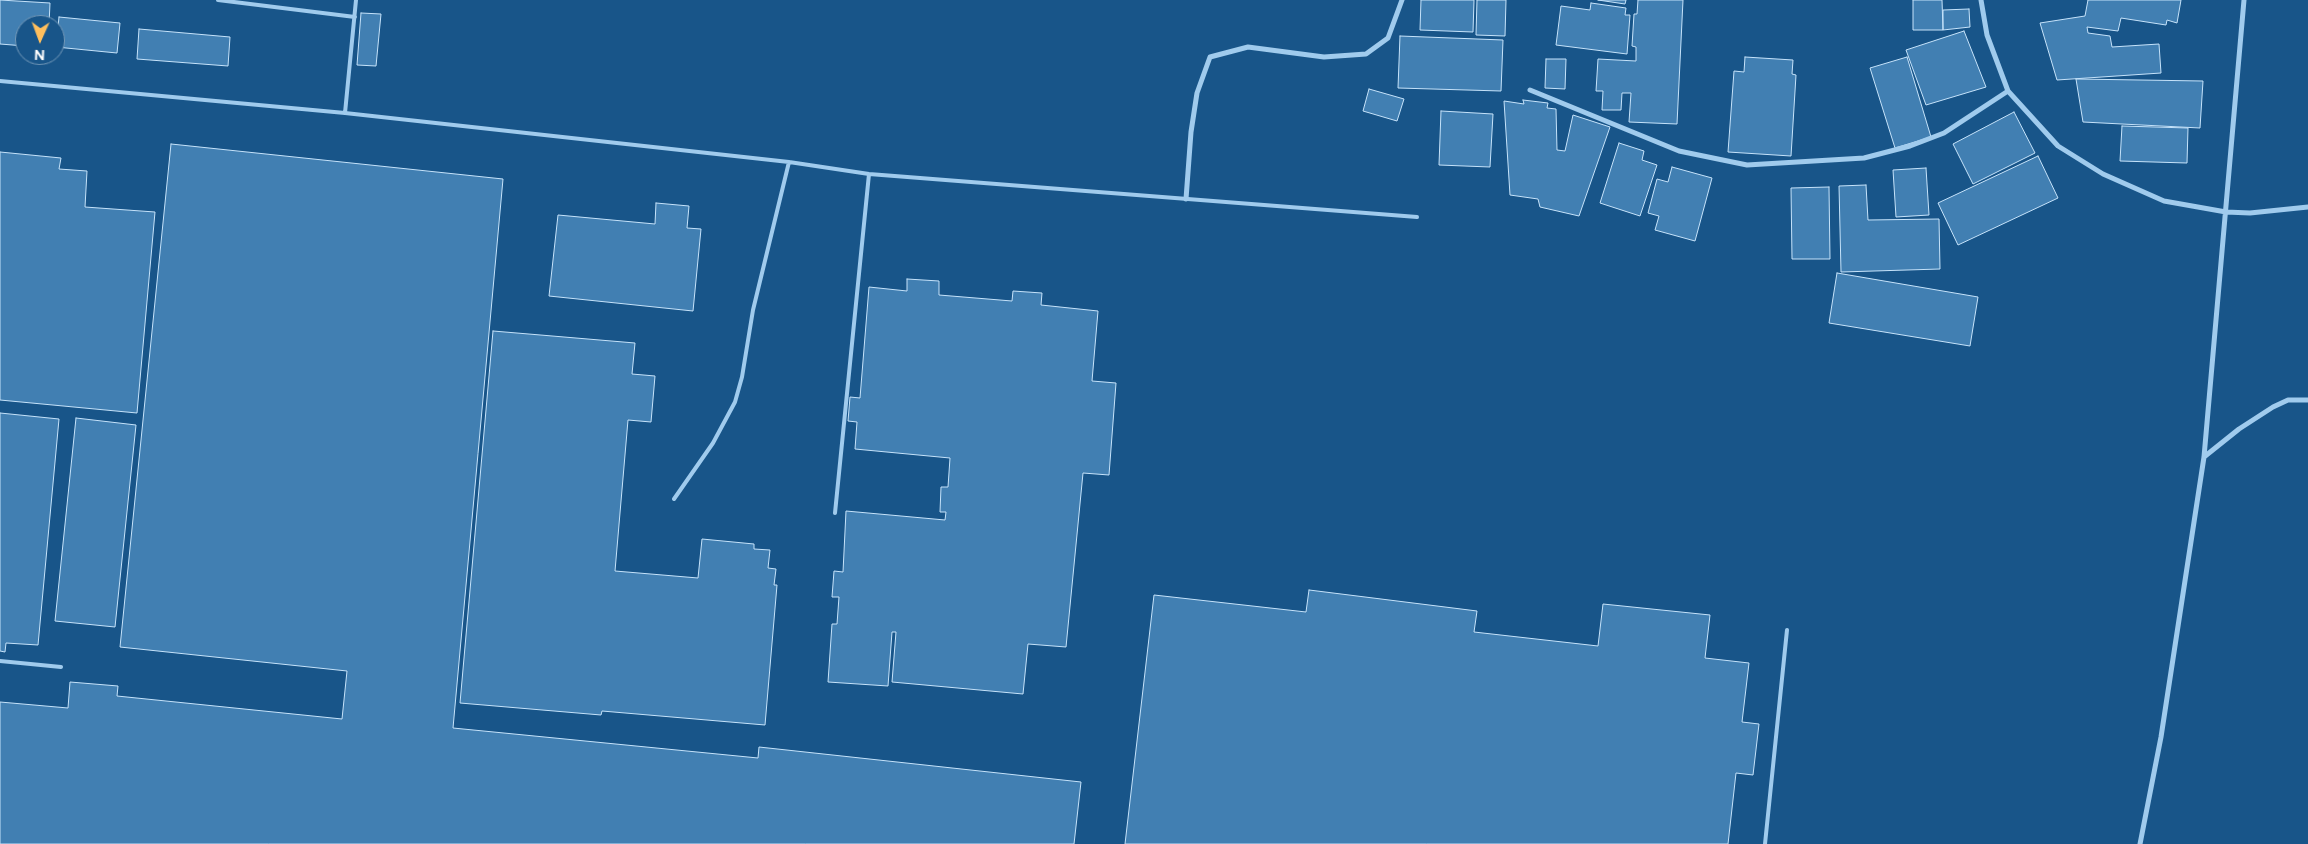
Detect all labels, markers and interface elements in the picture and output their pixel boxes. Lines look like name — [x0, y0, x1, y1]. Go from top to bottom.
north arrow — [15, 15, 65, 65]
text: N — [34, 46, 45, 63]

